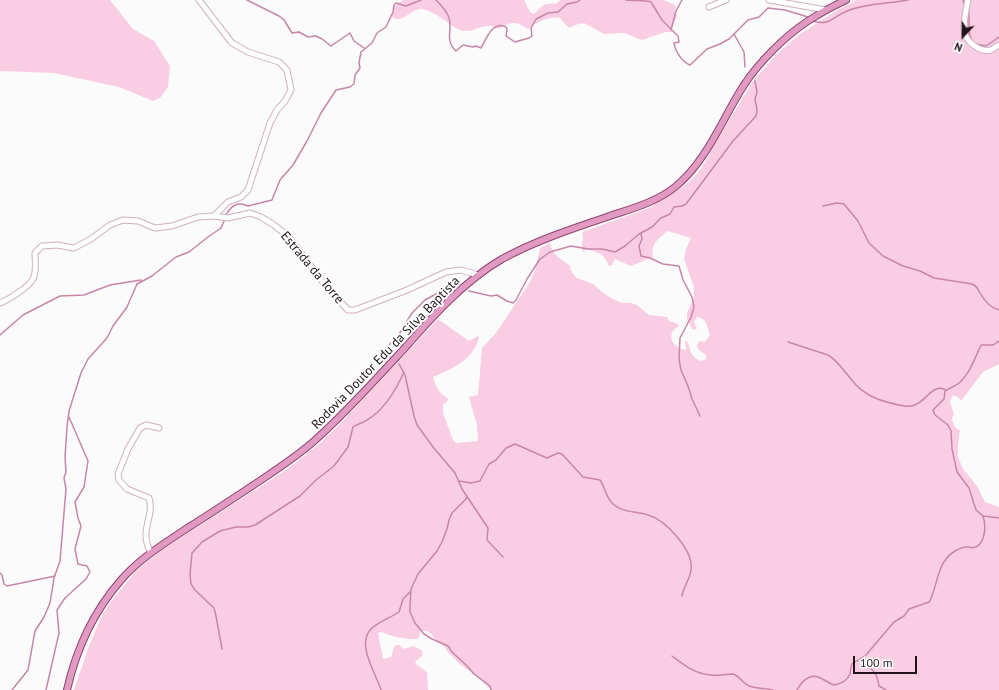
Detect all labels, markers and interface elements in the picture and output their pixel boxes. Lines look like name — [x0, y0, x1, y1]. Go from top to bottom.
north arrow — [943, 16, 983, 56]
text: N — [953, 39, 964, 55]
street label: Estrada da Torre — [277, 229, 347, 307]
street label: Rodovia Doutor Edu da Silva Baptista — [309, 273, 463, 433]
scale bar — [855, 648, 919, 674]
text: 100 m — [860, 655, 893, 670]

